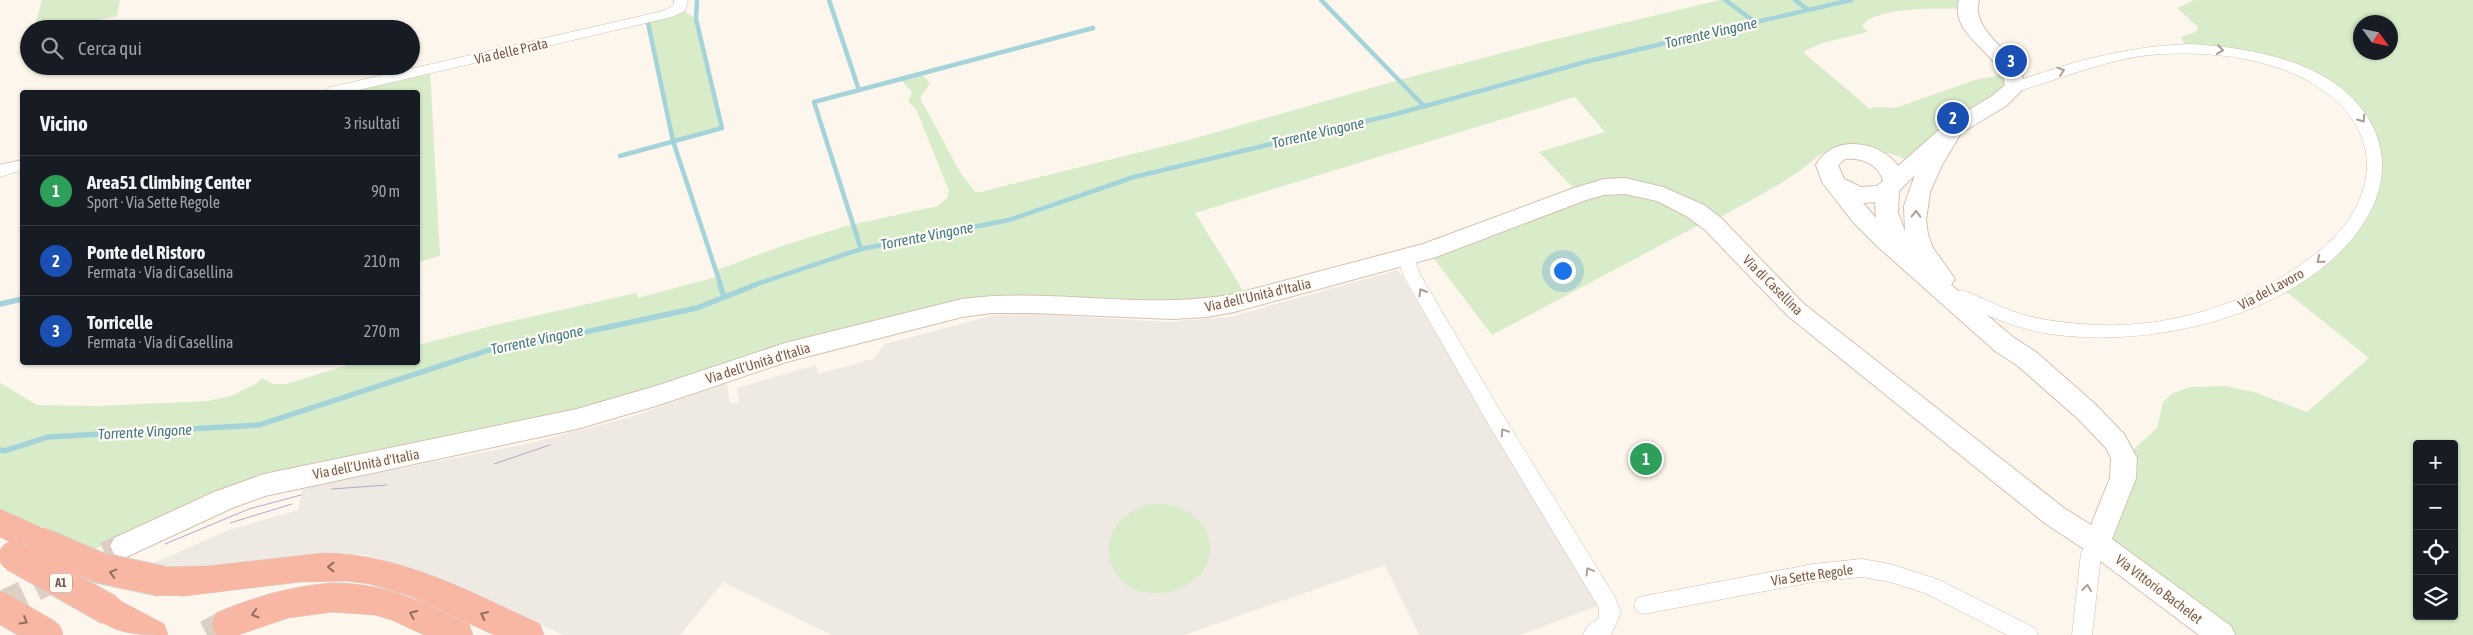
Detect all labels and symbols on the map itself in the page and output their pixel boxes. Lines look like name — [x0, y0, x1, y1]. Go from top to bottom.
water label: Torrente Vingone — [1663, 14, 1759, 51]
north arrow — [2353, 15, 2398, 60]
street label: Via delle Prata — [473, 35, 549, 67]
pin: 3 — [1995, 42, 2027, 80]
one-way arrow — [2217, 44, 2225, 55]
one-way arrow — [2056, 66, 2064, 76]
pin: 2 — [1937, 99, 1969, 137]
one-way arrow — [2356, 113, 2365, 123]
water label: Torrente Vingone — [1270, 114, 1366, 151]
one-way arrow — [1911, 210, 1921, 218]
water label: Torrente Vingone — [879, 218, 975, 253]
street label: Via di Casellina — [1740, 252, 1806, 318]
one-way arrow — [2316, 255, 2325, 264]
your location — [1550, 258, 1576, 284]
street label: Via del Lavoro — [2235, 265, 2307, 313]
street label: Via dell'Unità d'Italia — [1203, 275, 1313, 315]
one-way arrow — [1418, 289, 1428, 298]
water label: Torrente Vingone — [489, 321, 585, 358]
street label: Via dell'Unità d'Italia — [704, 339, 812, 387]
water label: Torrente Vingone — [97, 421, 193, 442]
one-way arrow — [1500, 429, 1510, 438]
pin: 1 — [1630, 440, 1662, 478]
street label: Via dell'Unità d'Italia — [311, 446, 421, 482]
street label: Via Vittorio Bachelet — [2113, 551, 2205, 627]
street label: Via Sette Regole — [1770, 561, 1854, 589]
one-way arrow — [326, 562, 334, 572]
one-way arrow — [1586, 567, 1595, 576]
one-way arrow — [109, 568, 117, 579]
road number: A1 — [50, 574, 72, 592]
one-way arrow — [2081, 584, 2092, 592]
one-way arrow — [251, 608, 259, 618]
one-way arrow — [409, 610, 418, 621]
one-way arrow — [480, 610, 489, 621]
one-way arrow — [19, 614, 28, 624]

